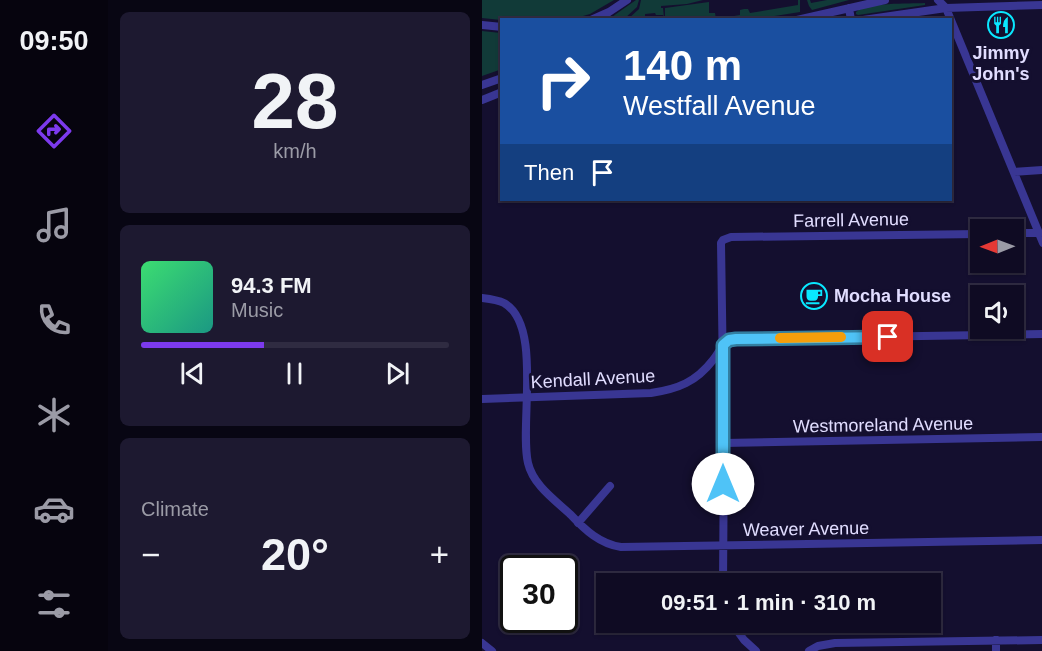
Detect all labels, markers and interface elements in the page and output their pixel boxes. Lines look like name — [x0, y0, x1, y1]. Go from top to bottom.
restaurant icon: Jimmy John's — [986, 10, 1016, 40]
text: 09:50 — [19, 26, 89, 56]
icon: right — [524, 42, 602, 120]
text: 140 m — [623, 42, 742, 89]
place label: Jimmy John's — [972, 43, 1030, 84]
text: 28 — [252, 57, 338, 145]
text: Westfall Avenue — [623, 91, 816, 121]
icon: directions — [33, 110, 75, 152]
text: km/h — [273, 140, 317, 162]
icon: arrive — [586, 156, 619, 189]
text: Then — [524, 160, 574, 185]
icon: music — [33, 204, 75, 246]
street label: Farrell Avenue — [793, 209, 909, 231]
north arrow — [970, 219, 1024, 273]
map controls — [970, 219, 1024, 339]
text: 94.3 FM — [231, 273, 312, 298]
cafe icon: Mocha House — [799, 281, 829, 311]
button: sound — [970, 285, 1024, 339]
place label: Mocha House — [834, 286, 951, 306]
icon: phone — [33, 299, 75, 341]
text: Music — [231, 299, 283, 321]
pin — [862, 311, 913, 362]
icon: arrive — [871, 320, 904, 353]
icon: previous — [176, 357, 209, 390]
icon: pause — [278, 357, 311, 390]
icon: next — [381, 357, 414, 390]
street label: Kendall Avenue — [530, 366, 656, 392]
icon: climate — [33, 394, 75, 436]
street label: Westmoreland Avenue — [793, 413, 973, 437]
position arrow — [691, 452, 755, 516]
icon: car — [33, 488, 75, 530]
text: Climate — [141, 498, 209, 520]
street label: Weaver Avenue — [743, 518, 869, 540]
text: 20° — [261, 529, 329, 580]
text: − — [141, 536, 160, 573]
text: + — [430, 536, 449, 573]
speed limit sign: 30 — [500, 555, 578, 633]
icon: filters — [33, 583, 75, 625]
text: 09:51 · 1 min · 310 m — [661, 590, 876, 615]

